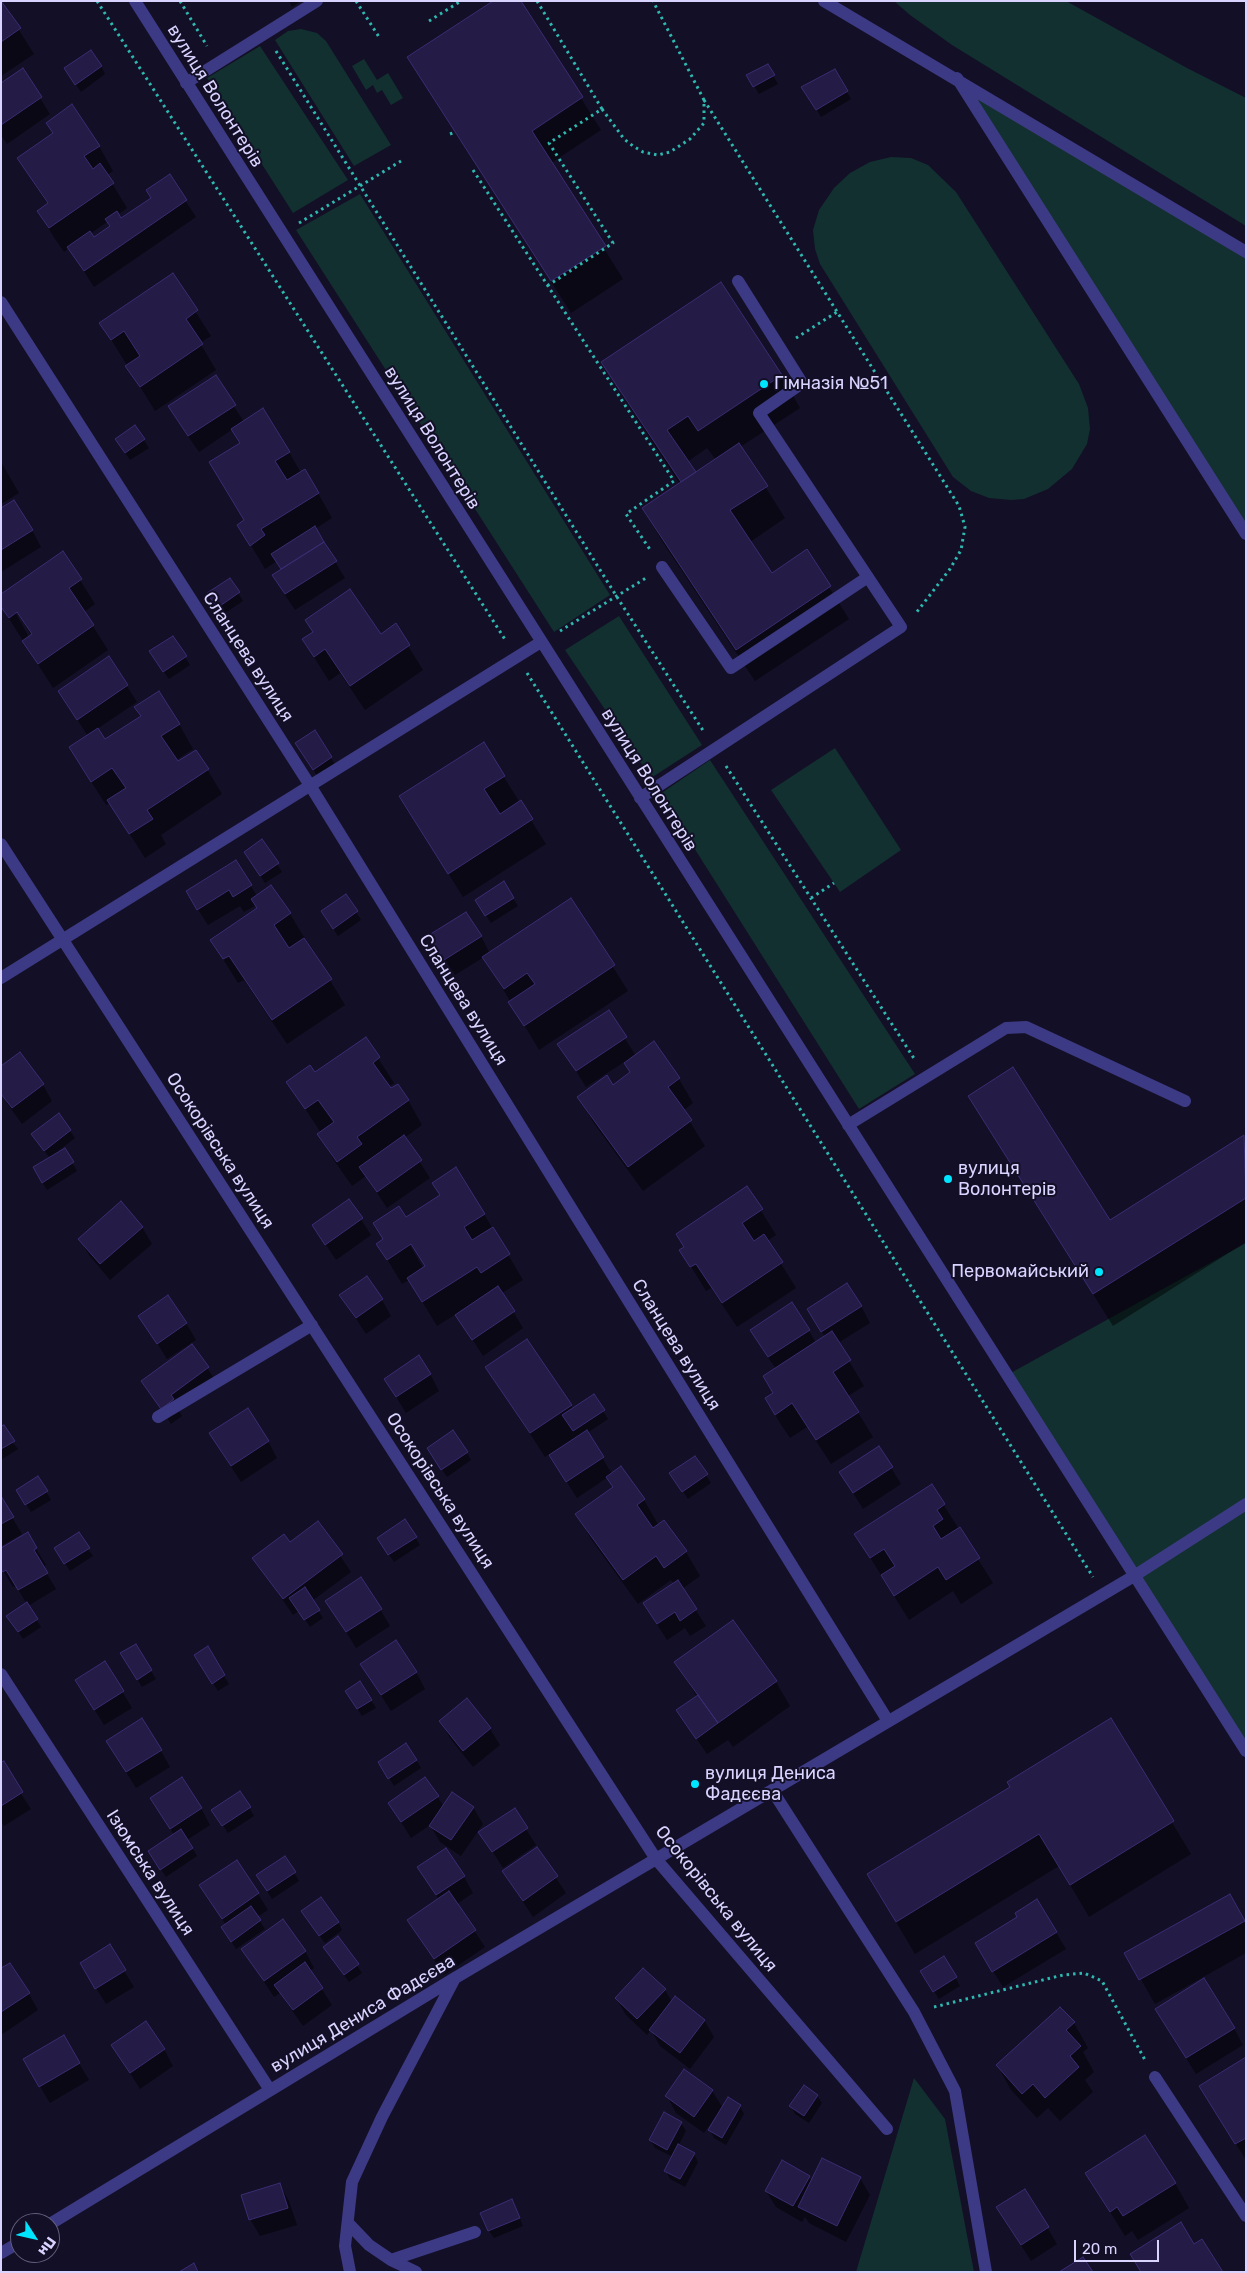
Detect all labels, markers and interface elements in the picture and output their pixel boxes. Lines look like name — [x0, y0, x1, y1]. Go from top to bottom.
street label: вулиця Волонтерів — [162, 21, 268, 171]
street label: вулиця Волонтерів — [379, 363, 485, 513]
place label: Гімназія №51 — [774, 373, 888, 395]
marker: Гімназія №51 — [758, 378, 770, 390]
street label: Сланцева вулиця — [198, 588, 298, 726]
street label: вулиця Волонтерів — [596, 705, 702, 855]
street label: Сланцева вулиця — [414, 930, 512, 1070]
street label: Осокорівська вулиця — [161, 1069, 279, 1233]
place label: вулиця Волонтерів — [958, 1158, 1056, 1200]
marker: вулиця Волонтерів — [942, 1173, 954, 1185]
place label: Первомайський — [951, 1261, 1089, 1283]
marker: Первомайський — [1093, 1266, 1105, 1278]
street label: Сланцева вулиця — [627, 1275, 725, 1415]
street label: Осокорівська вулиця — [381, 1409, 499, 1573]
place label: вулиця Дениса Фадєєва — [705, 1763, 836, 1806]
marker: вулиця Дениса Фадєєва — [689, 1778, 701, 1790]
street label: Ізюмська вулиця — [101, 1806, 199, 1940]
street label: Осокорівська вулиця — [650, 1822, 782, 1976]
street label: вулиця Дениса Фадєєва — [267, 1950, 459, 2078]
north arrow — [10, 2213, 60, 2263]
scale bar — [1077, 2230, 1162, 2262]
text: Пн — [34, 2234, 59, 2259]
text: 20 m — [1082, 2240, 1117, 2258]

